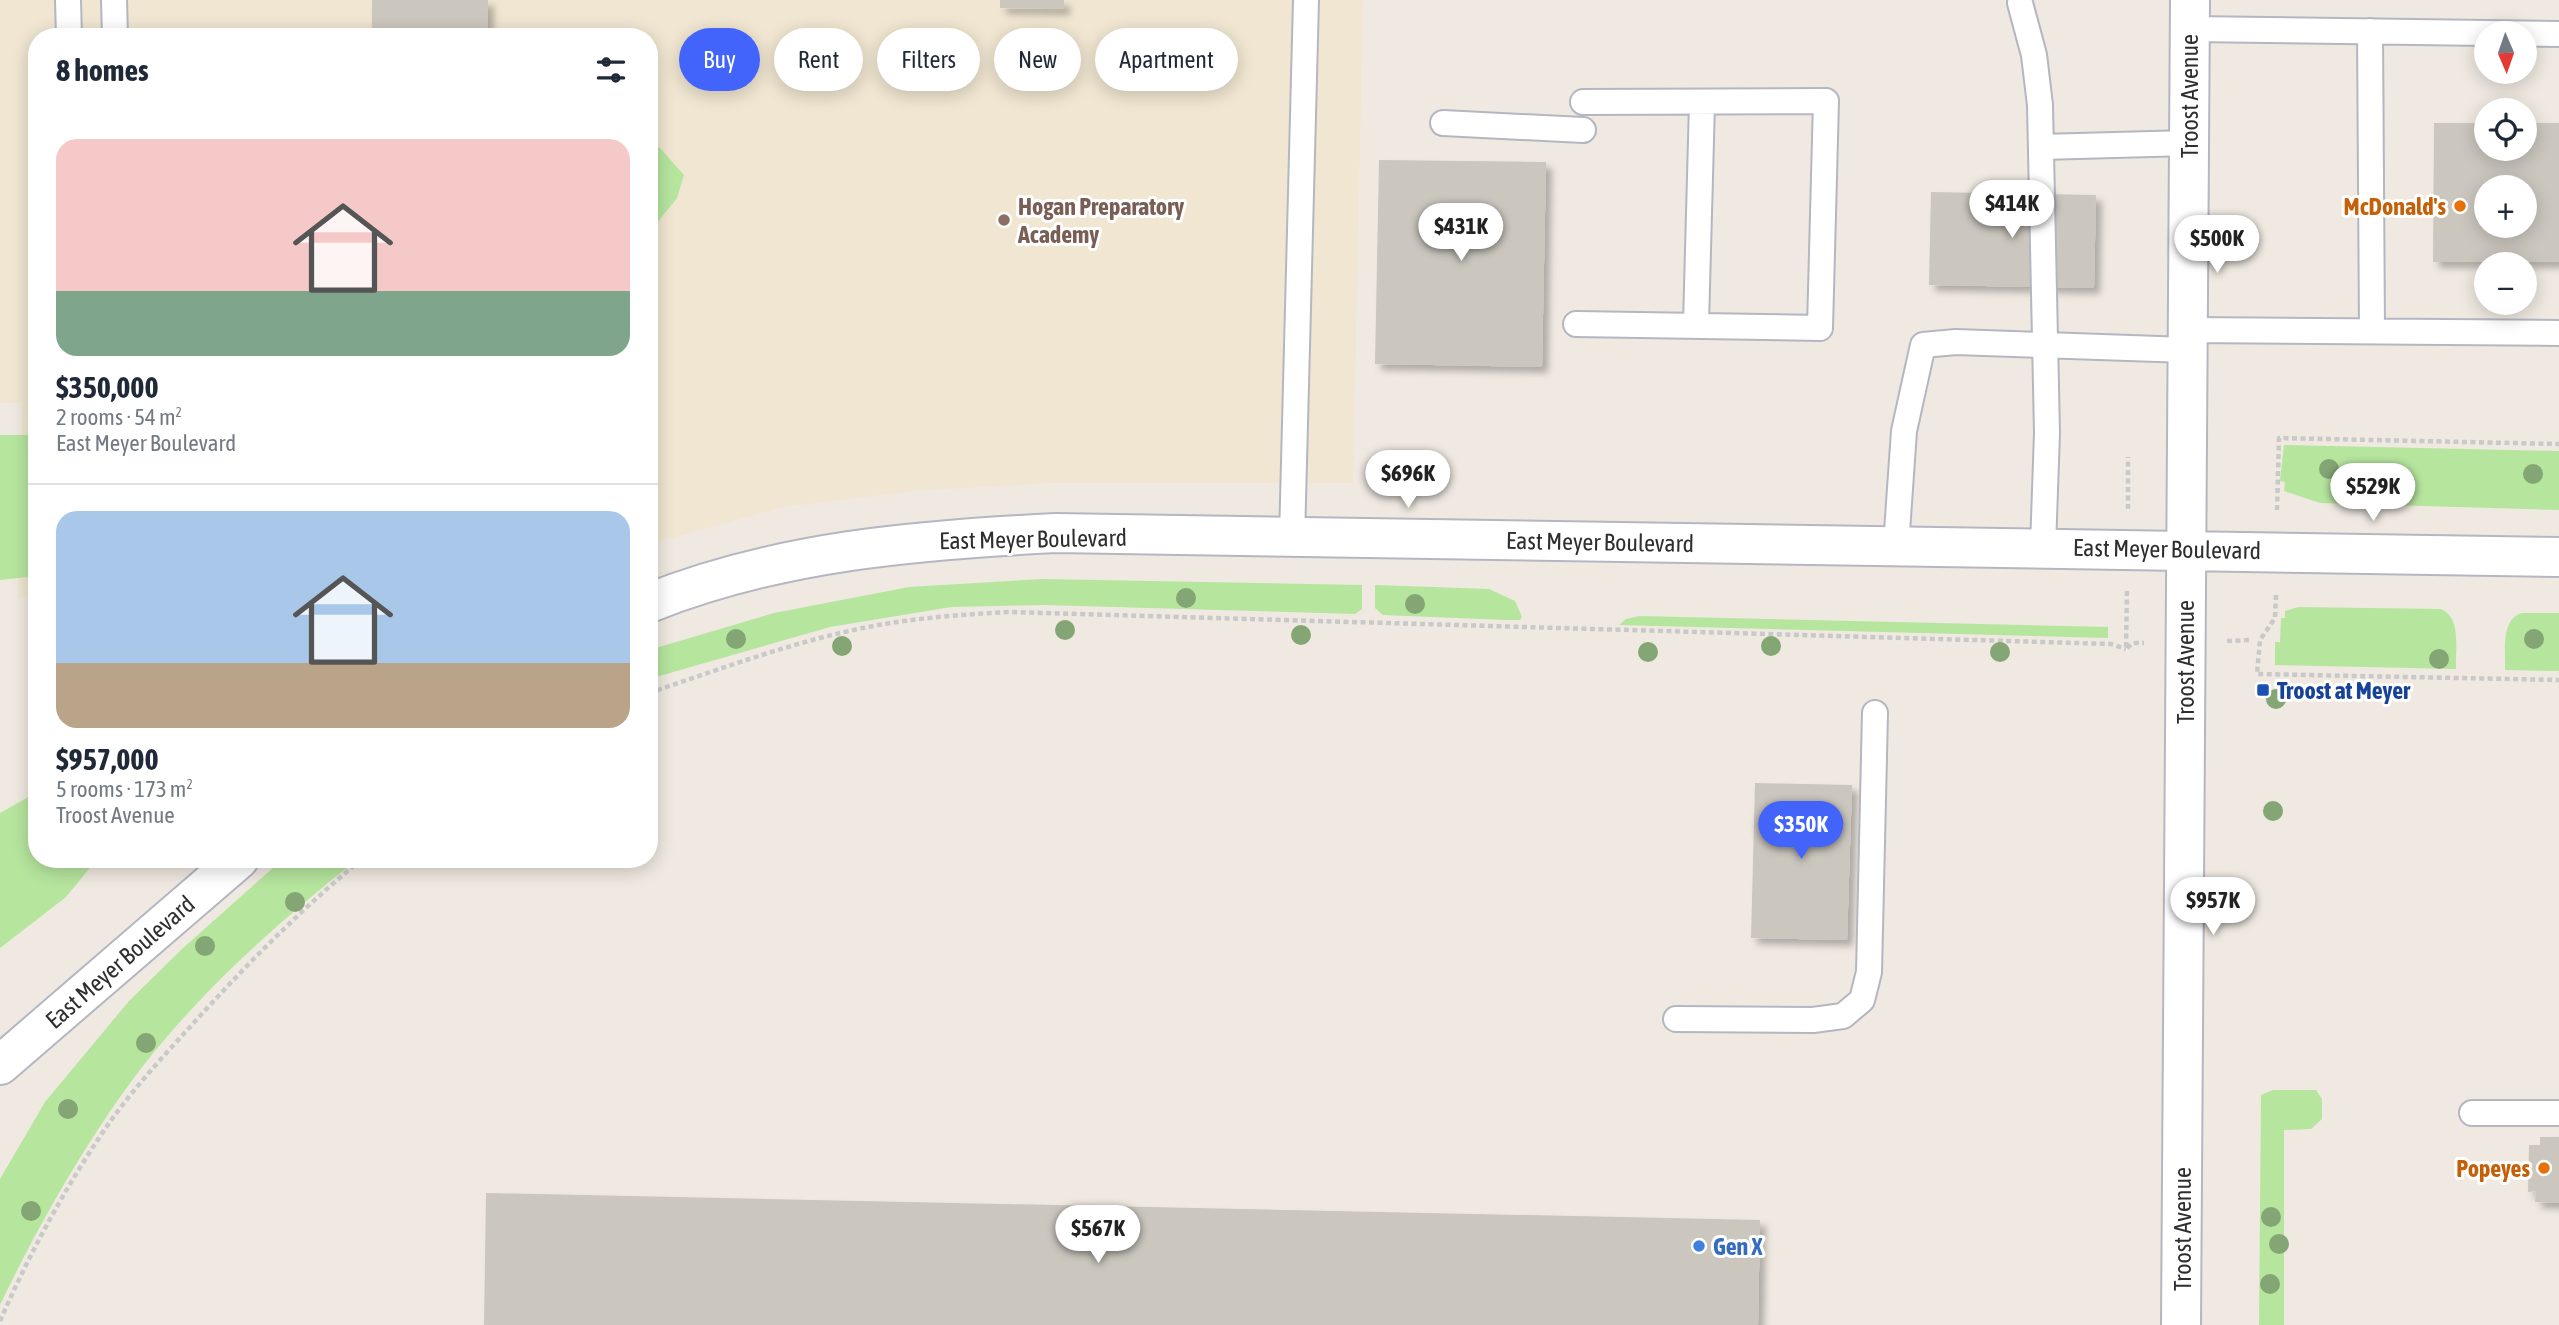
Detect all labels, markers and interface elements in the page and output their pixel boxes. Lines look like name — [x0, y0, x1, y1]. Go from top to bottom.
north arrow — [2474, 21, 2538, 84]
map controls — [2474, 21, 2537, 315]
chip: Buy — [679, 28, 760, 91]
chip: Rent — [774, 28, 863, 91]
chip: Filters — [877, 28, 980, 91]
chip: New — [994, 28, 1081, 91]
chip: Apartment — [1095, 28, 1238, 91]
street label: Troost Avenue — [2176, 34, 2203, 158]
icon: filters — [592, 51, 630, 89]
text: 8 homes — [56, 53, 149, 87]
button: locate — [2474, 98, 2537, 161]
button: + — [2474, 175, 2537, 238]
pin: $414K — [1963, 180, 2061, 240]
icon: home — [280, 185, 406, 311]
text: $414K — [1985, 190, 2039, 216]
place label: Hogan Preparatory Academy — [1017, 193, 1184, 248]
place label: McDonald's — [2344, 193, 2447, 220]
marker: McDonald's — [2452, 198, 2468, 214]
pin: $431K — [1412, 204, 1510, 263]
marker: Hogan Preparatory Academy — [996, 212, 1012, 228]
text: $431K — [1434, 213, 1488, 239]
pin: $500K — [2168, 216, 2266, 275]
text: $500K — [2190, 225, 2244, 251]
button: − — [2474, 252, 2537, 315]
text: $350,000 — [56, 370, 159, 404]
text: 2 rooms · 54 m² — [56, 404, 182, 430]
text: East Meyer Boulevard — [56, 430, 236, 456]
pin: $696K — [1359, 450, 1457, 510]
text: $696K — [1381, 460, 1435, 486]
pin: $529K — [2324, 463, 2422, 523]
text: $529K — [2346, 473, 2400, 499]
street label: East Meyer Boulevard — [939, 524, 1127, 554]
street label: East Meyer Boulevard — [1506, 527, 1694, 557]
street label: East Meyer Boulevard — [2073, 534, 2261, 564]
icon: home — [280, 557, 406, 683]
street label: Troost Avenue — [2172, 600, 2199, 724]
place label: Troost at Meyer — [2277, 677, 2411, 704]
marker: Troost at Meyer — [2255, 682, 2271, 698]
text: $957,000 — [56, 742, 159, 776]
text: 5 rooms · 173 m² — [56, 776, 193, 802]
text: Troost Avenue — [56, 802, 175, 828]
pin: $350K — [1752, 802, 1850, 861]
text: $350K — [1774, 811, 1828, 837]
pin: $957K — [2164, 878, 2262, 937]
text: $957K — [2186, 887, 2240, 913]
street label: East Meyer Boulevard — [40, 890, 200, 1034]
place label: Popeyes — [2456, 1155, 2531, 1182]
marker: Popeyes — [2536, 1160, 2552, 1176]
street label: Troost Avenue — [2169, 1167, 2196, 1291]
pin: $567K — [1049, 1206, 1147, 1265]
text: $567K — [1071, 1215, 1125, 1241]
place label: Gen X — [1713, 1233, 1763, 1260]
marker: Gen X — [1691, 1238, 1707, 1254]

